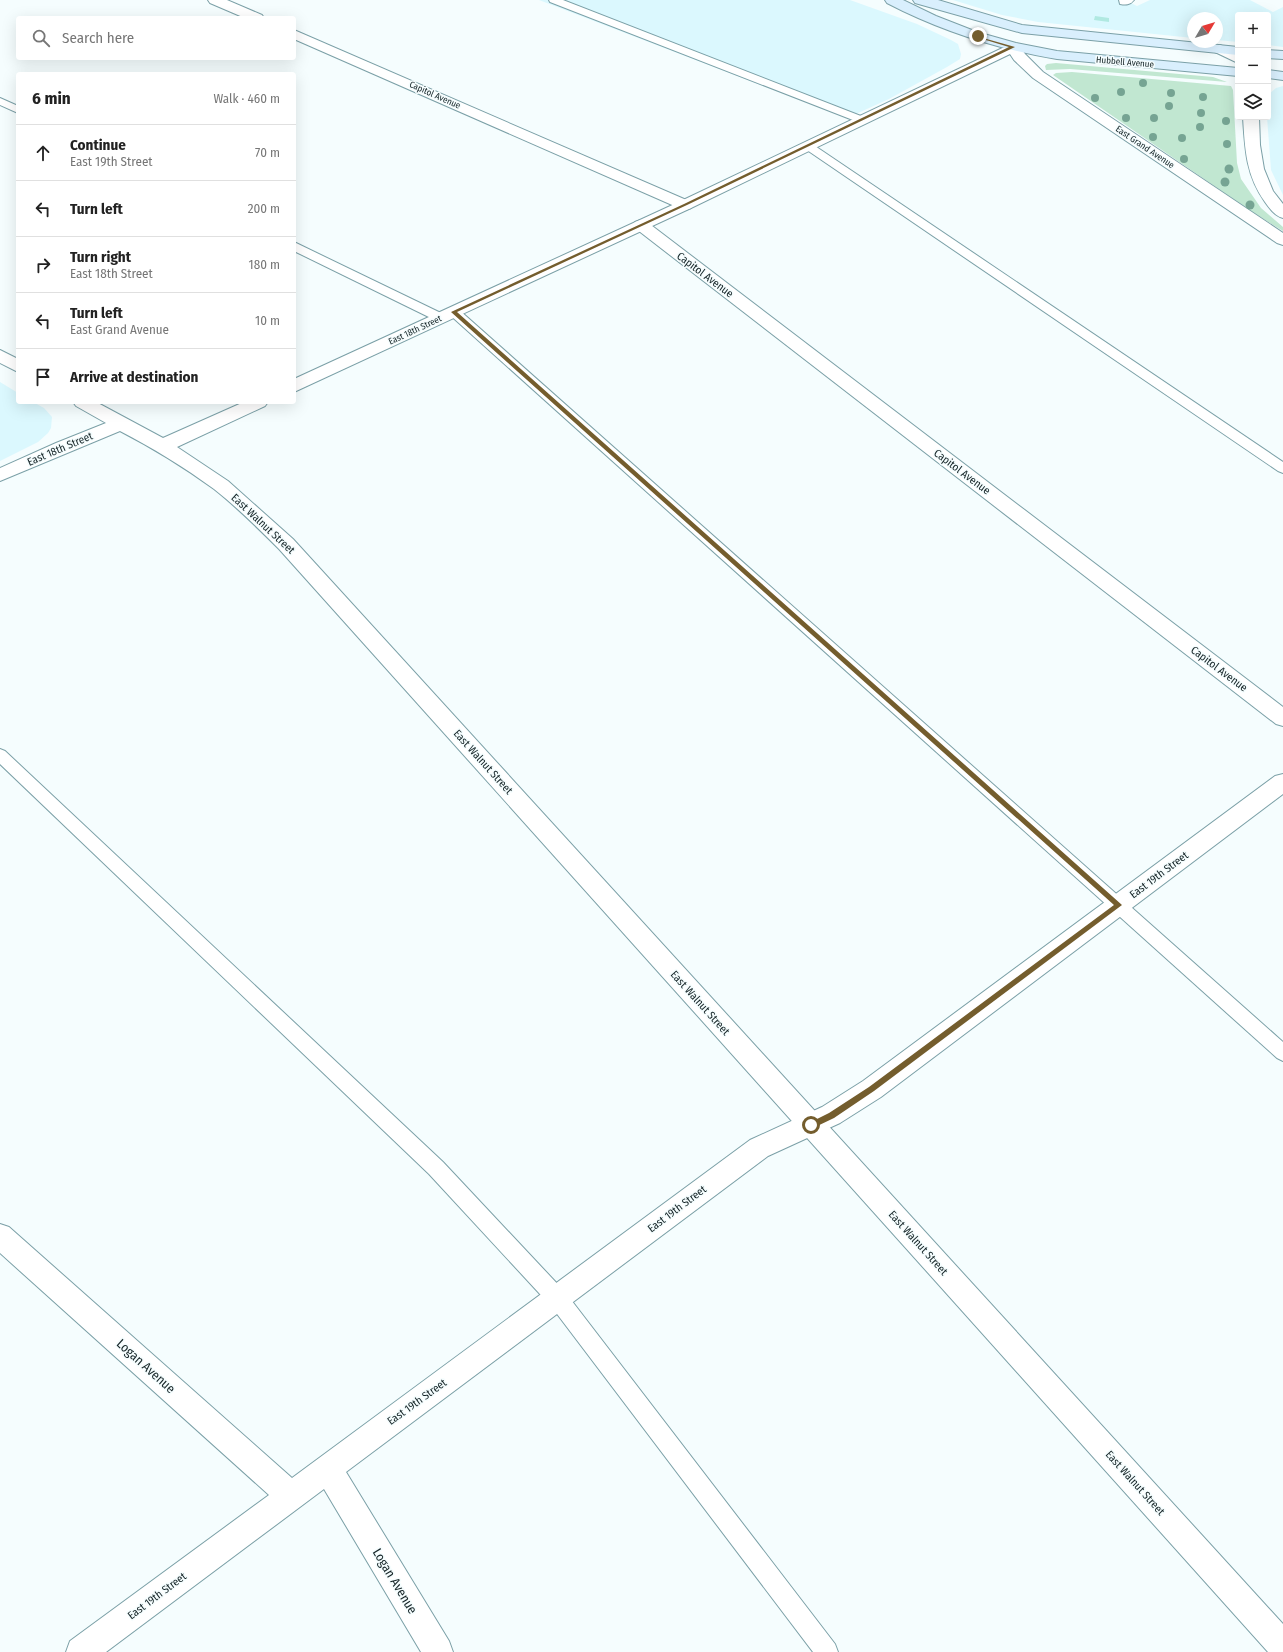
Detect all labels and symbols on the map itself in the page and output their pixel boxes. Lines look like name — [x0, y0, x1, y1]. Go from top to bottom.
north arrow — [1187, 12, 1223, 48]
route end — [969, 27, 987, 45]
street label: Hubbell Avenue — [1096, 54, 1155, 70]
street label: Capitol Avenue — [408, 79, 463, 111]
street label: East Grand Avenue — [1114, 124, 1177, 171]
street label: Capitol Avenue — [674, 250, 736, 300]
street label: East 18th Street — [387, 313, 443, 347]
street label: East 18th Street — [25, 429, 95, 469]
street label: Capitol Avenue — [931, 447, 993, 497]
street label: East Walnut Street — [229, 491, 298, 557]
street label: Capitol Avenue — [1188, 644, 1250, 694]
street label: East Walnut Street — [451, 727, 516, 797]
street label: East 19th Street — [1127, 849, 1191, 901]
street label: East Walnut Street — [668, 968, 733, 1038]
route start — [802, 1116, 820, 1134]
street label: East 19th Street — [645, 1183, 709, 1235]
street label: East Walnut Street — [886, 1208, 951, 1278]
street label: Logan Avenue — [114, 1336, 178, 1396]
street label: East 19th Street — [385, 1376, 449, 1428]
street label: East Walnut Street — [1103, 1448, 1168, 1518]
street label: Logan Avenue — [370, 1546, 420, 1616]
street label: East 19th Street — [125, 1570, 189, 1622]

